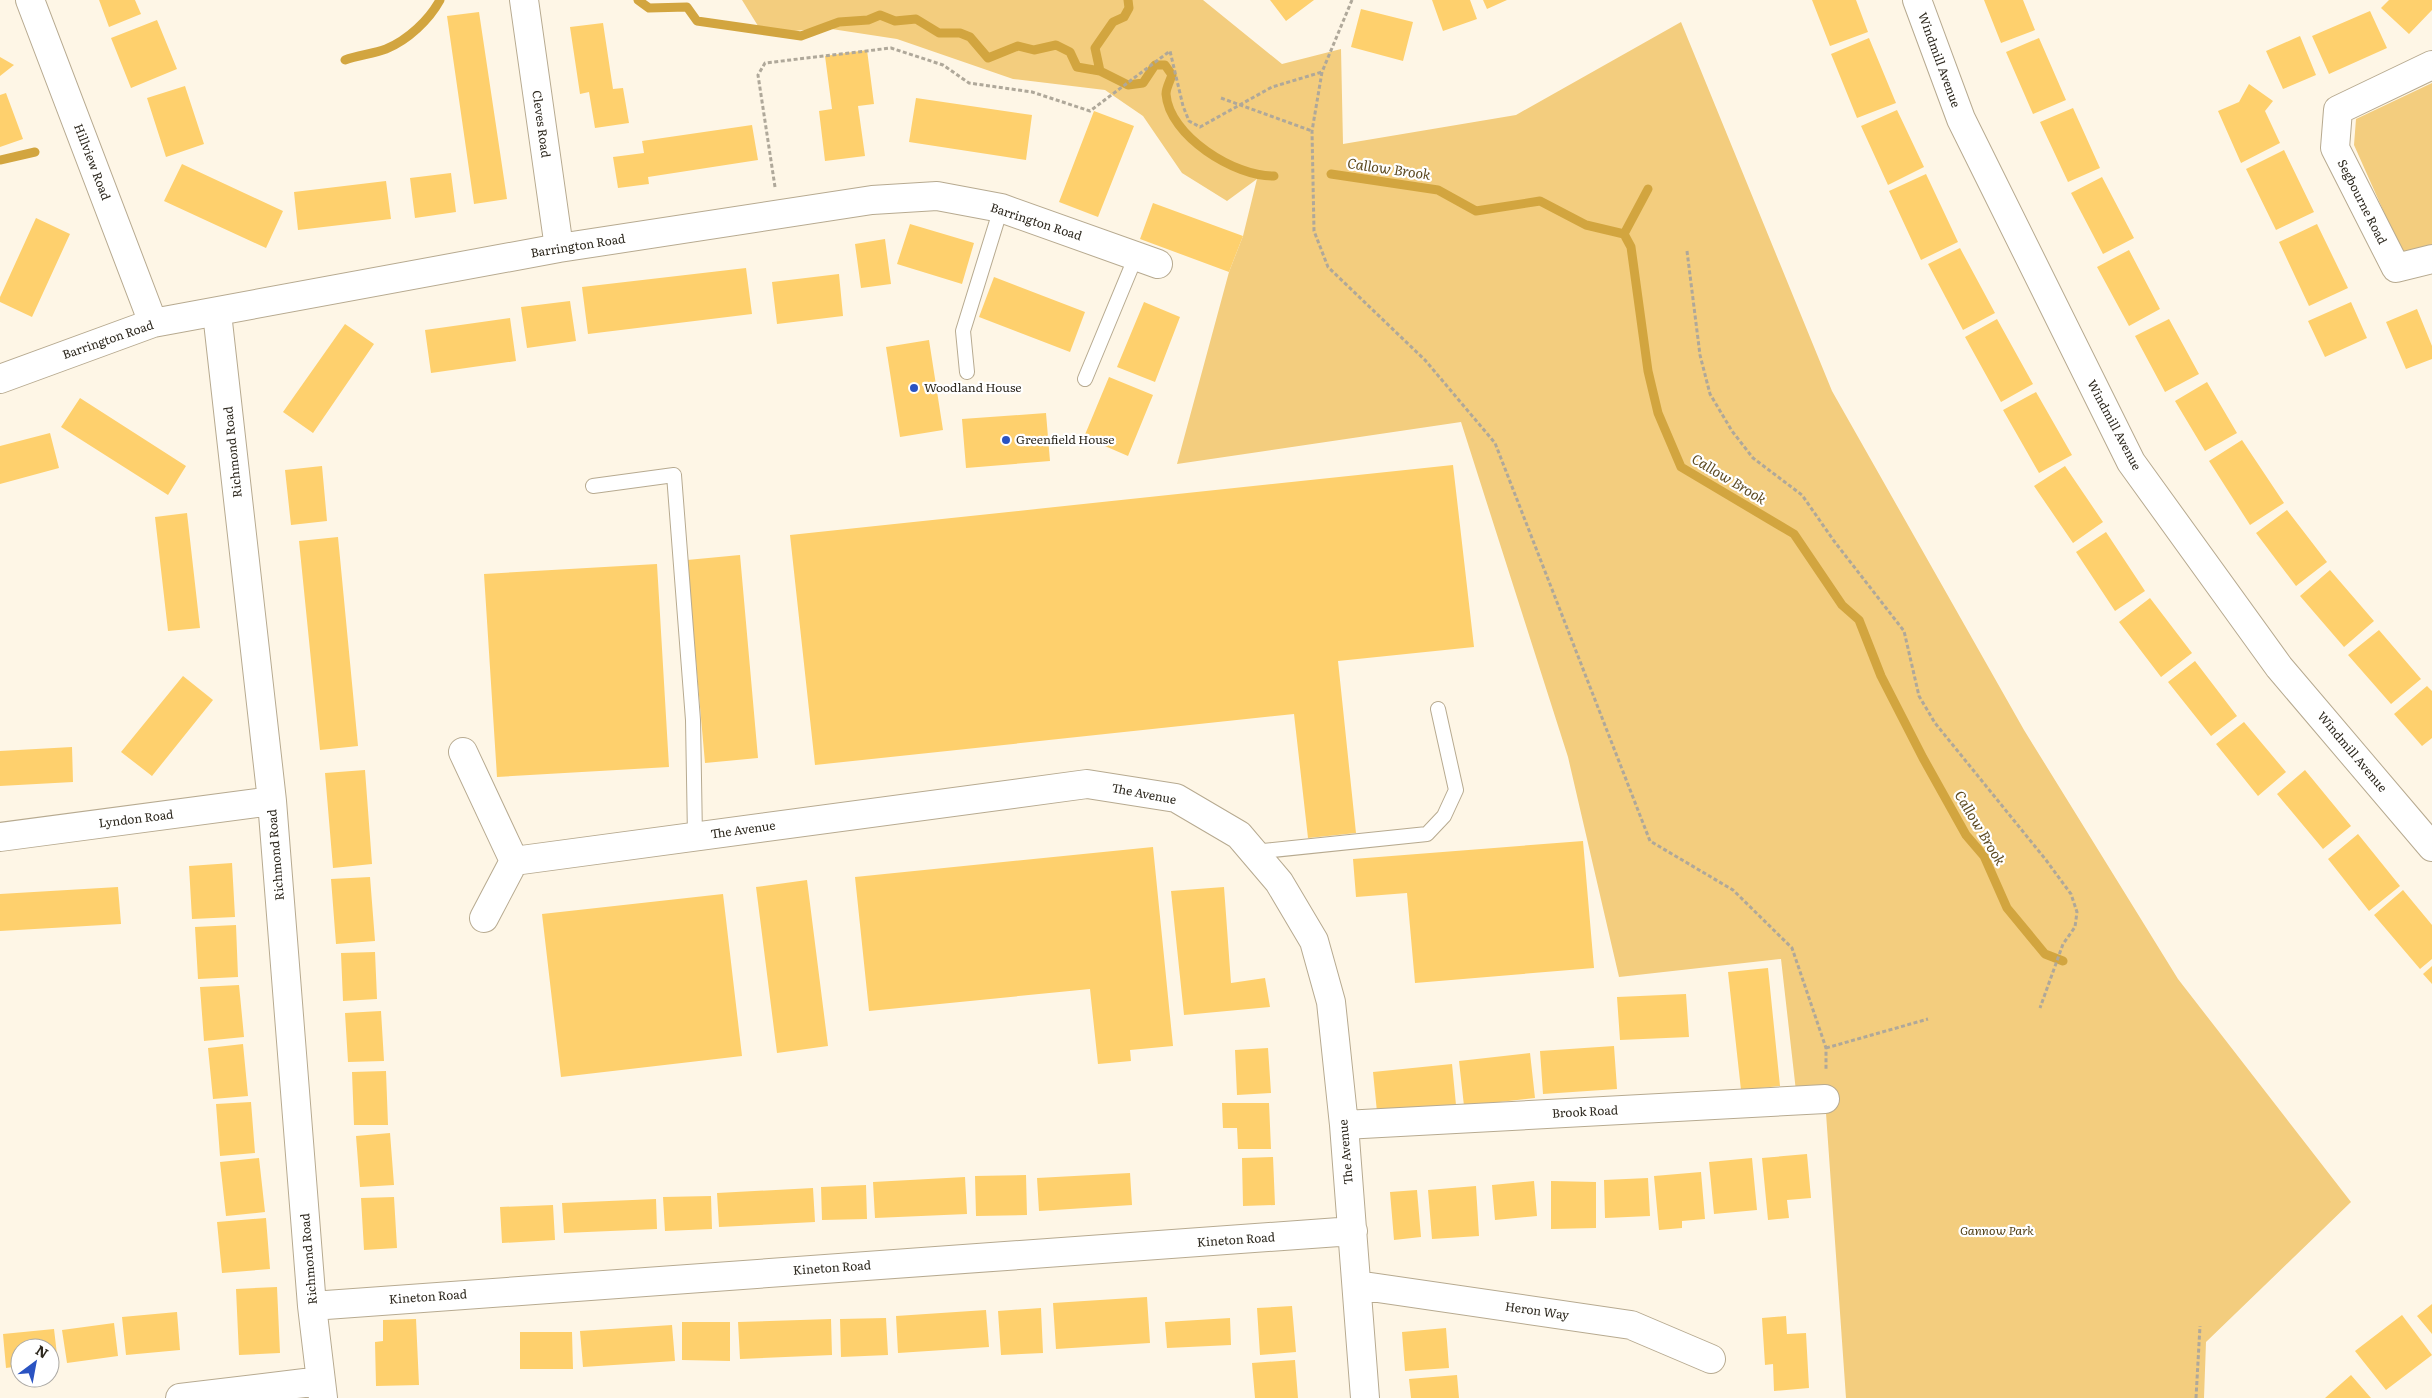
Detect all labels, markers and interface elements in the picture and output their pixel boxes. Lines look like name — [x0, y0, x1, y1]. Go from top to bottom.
street label: Windmill Avenue — [1914, 9, 1966, 110]
street label: Cleves Road — [528, 89, 556, 159]
street label: Hillview Road — [70, 121, 116, 203]
water label: Callow Brook — [1346, 152, 1432, 184]
street label: Segbourne Road — [2334, 156, 2392, 248]
street label: Barrington Road — [988, 198, 1085, 245]
street label: Barrington Road — [529, 229, 627, 261]
street label: Barrington Road — [60, 315, 156, 363]
street label: Windmill Avenue — [2083, 376, 2146, 473]
place label: Woodland House — [924, 378, 1022, 396]
marker: Woodland House — [908, 382, 920, 394]
street label: Richmond Road — [218, 405, 246, 499]
place label: Greenfield House — [1016, 430, 1114, 448]
marker: Greenfield House — [1000, 434, 1012, 446]
water label: Callow Brook — [1688, 448, 1771, 509]
street label: Windmill Avenue — [2314, 707, 2392, 796]
street label: The Avenue — [1110, 778, 1178, 808]
water label: Callow Brook — [1951, 786, 2011, 869]
street label: Lyndon Road — [97, 804, 175, 832]
street label: Richmond Road — [262, 808, 288, 902]
street label: The Avenue — [709, 816, 777, 842]
street label: Brook Road — [1551, 1100, 1619, 1122]
street label: The Avenue — [1333, 1119, 1357, 1185]
street label: Richmond Road — [295, 1212, 321, 1306]
park label: Gannow Park — [1960, 1221, 2034, 1239]
street label: Kineton Road — [1196, 1227, 1276, 1251]
street label: Kineton Road — [792, 1255, 872, 1279]
street label: Kineton Road — [388, 1284, 468, 1308]
street label: Heron Way — [1504, 1297, 1570, 1323]
north arrow — [10, 1338, 60, 1388]
text: N — [32, 1340, 53, 1363]

